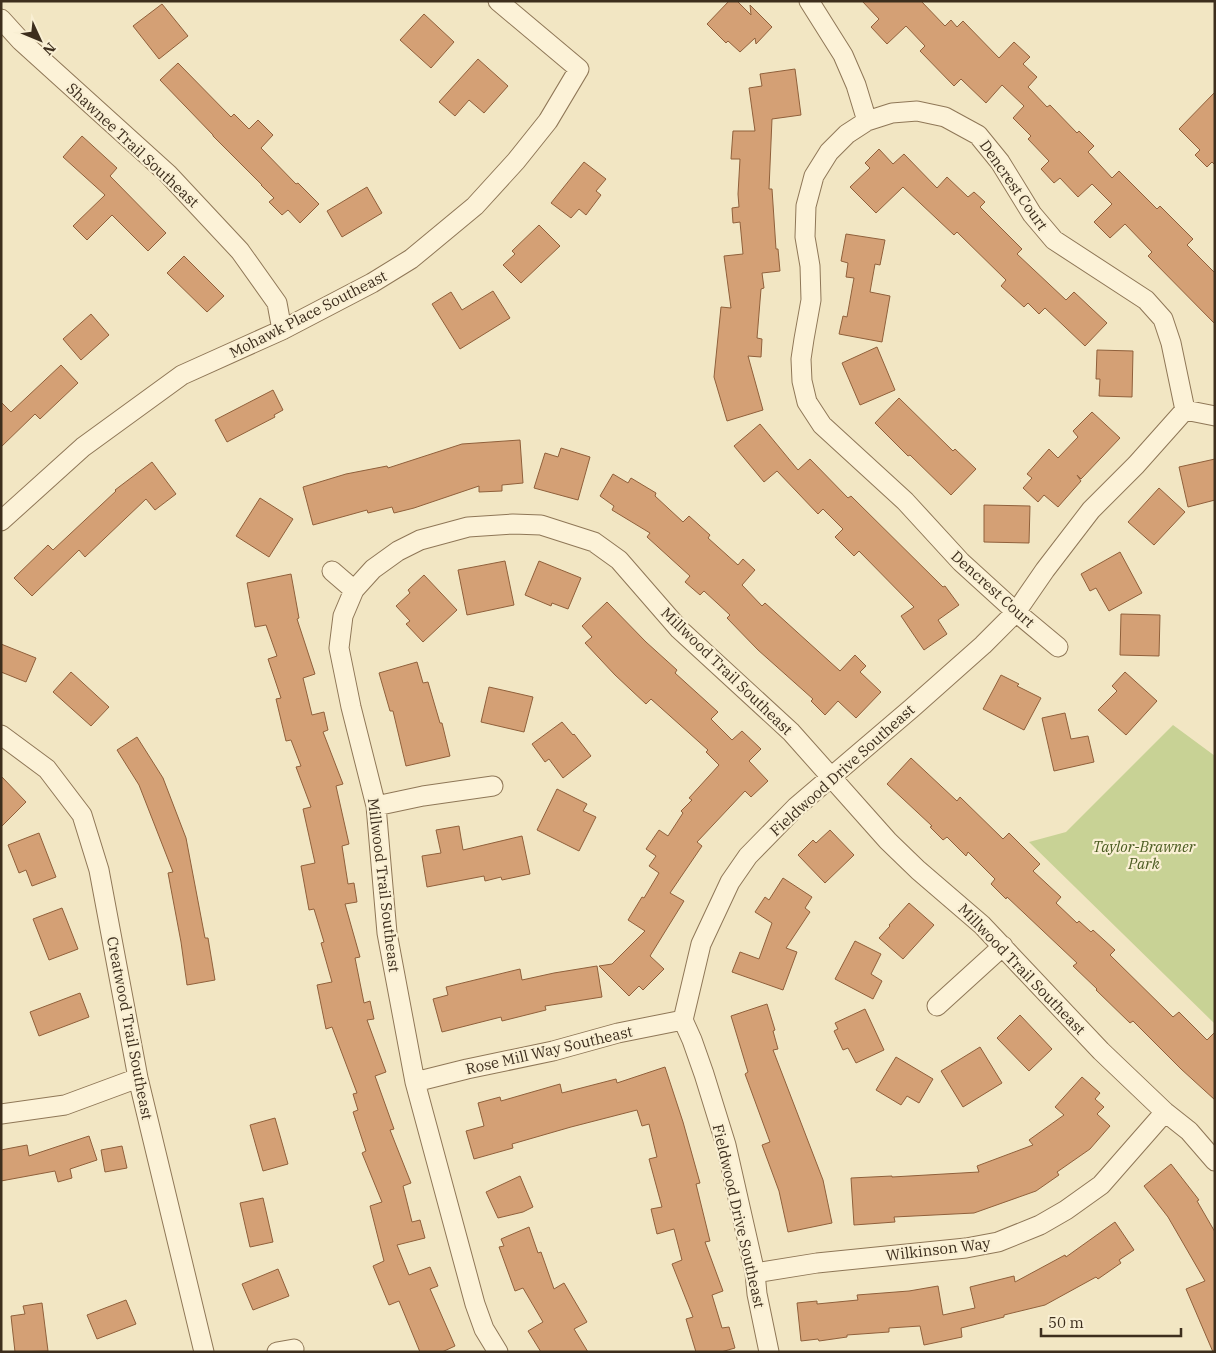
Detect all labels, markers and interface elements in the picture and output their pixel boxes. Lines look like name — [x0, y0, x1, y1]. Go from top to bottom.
north arrow — [15, 15, 65, 65]
text: N — [39, 39, 60, 59]
street label: Shawnee Trail Southeast — [63, 79, 203, 211]
street label: Dencrest Court — [976, 136, 1052, 234]
street label: Mohawk Place Southeast — [226, 266, 390, 362]
street label: Dencrest Court — [947, 546, 1039, 632]
street label: Millwood Trail Southeast — [657, 603, 797, 739]
street label: Fieldwood Drive Southeast — [766, 700, 918, 840]
street label: Millwood Trail Southeast — [364, 797, 404, 973]
park label: Taylor-Brawner Park — [1093, 837, 1196, 873]
street label: Millwood Trail Southeast — [954, 899, 1090, 1039]
street label: Creatwood Trail Southeast — [103, 935, 157, 1121]
street label: Rose Mill Way Southeast — [464, 1022, 634, 1078]
street label: Fieldwood Drive Southeast — [709, 1122, 769, 1310]
street label: Wilkinson Way — [885, 1233, 991, 1265]
scale bar — [1041, 1306, 1181, 1338]
text: 50 m — [1048, 1313, 1084, 1332]

